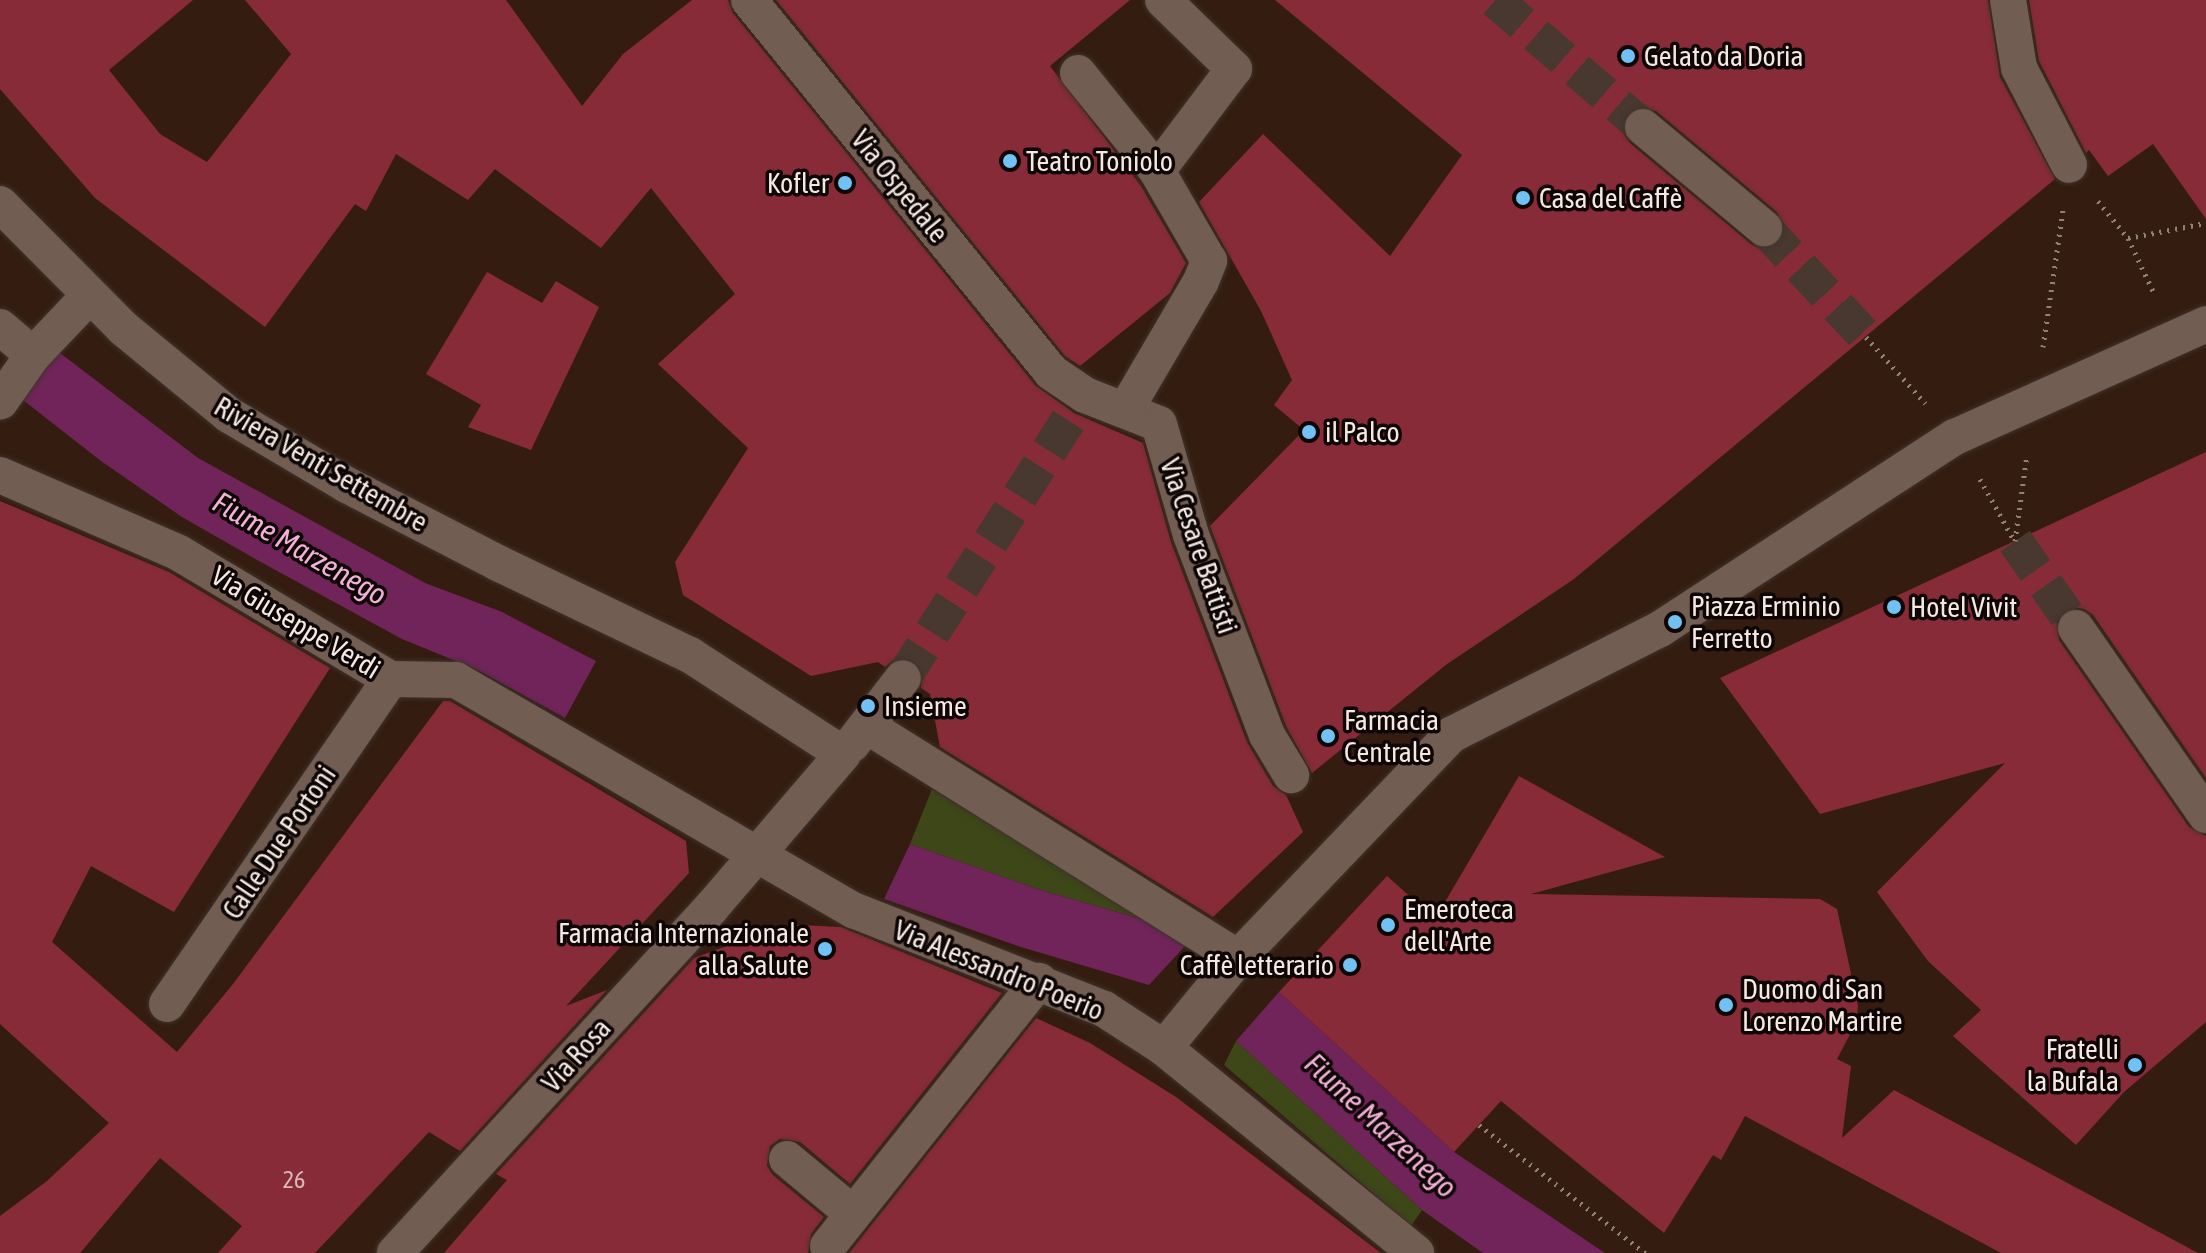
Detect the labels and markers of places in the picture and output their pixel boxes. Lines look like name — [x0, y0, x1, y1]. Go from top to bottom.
place label: Gelato da Doria — [1644, 39, 1803, 73]
marker: Gelato da Doria — [1619, 47, 1637, 65]
place label: Teatro Toniolo — [1026, 144, 1173, 178]
marker: Teatro Toniolo — [1001, 152, 1019, 170]
place label: Kofler — [767, 166, 829, 200]
marker: Kofler — [836, 174, 854, 192]
place label: Casa del Caffè — [1539, 181, 1682, 215]
marker: Casa del Caffè — [1514, 189, 1532, 207]
place label: il Palco — [1325, 415, 1400, 449]
marker: il Palco — [1300, 423, 1318, 441]
place label: Piazza Erminio Ferretto — [1691, 589, 1841, 655]
place label: Hotel Vivit — [1910, 590, 2017, 624]
marker: Hotel Vivit — [1885, 598, 1903, 616]
marker: Piazza Erminio Ferretto — [1666, 613, 1684, 631]
place label: Insieme — [884, 689, 967, 723]
marker: Insieme — [859, 697, 877, 715]
place label: Farmacia Centrale — [1344, 703, 1439, 769]
marker: Farmacia Centrale — [1319, 727, 1337, 745]
place label: Emeroteca dell'Arte — [1404, 892, 1514, 958]
place label: Farmacia Internazionale alla Salute — [558, 916, 809, 982]
marker: Emeroteca dell'Arte — [1379, 916, 1397, 934]
marker: Farmacia Internazionale alla Salute — [816, 940, 834, 958]
place label: Caffè letterario — [1180, 948, 1334, 982]
marker: Caffè letterario — [1341, 956, 1359, 974]
place label: Duomo di San Lorenzo Martire — [1742, 972, 1903, 1038]
marker: Duomo di San Lorenzo Martire — [1717, 996, 1735, 1014]
place label: Fratelli la Bufala — [2027, 1032, 2119, 1098]
marker: Fratelli la Bufala — [2126, 1056, 2144, 1074]

